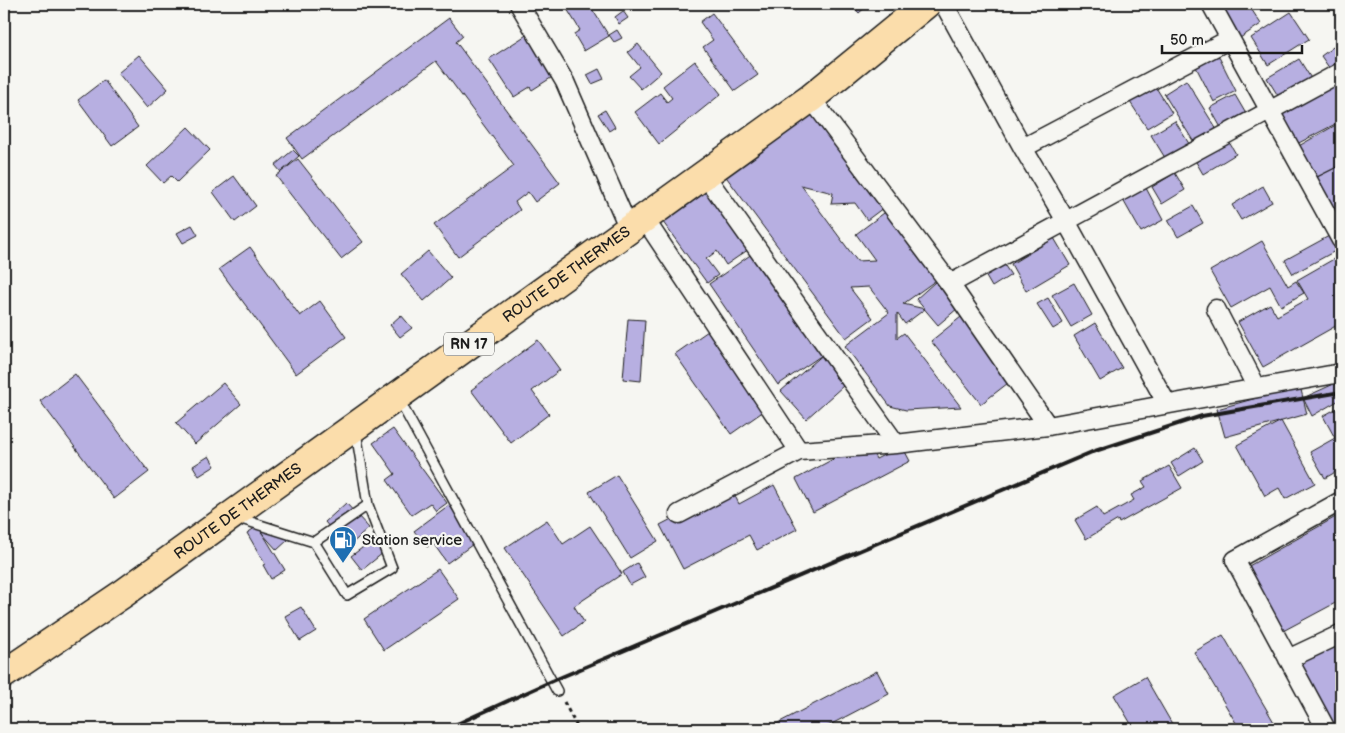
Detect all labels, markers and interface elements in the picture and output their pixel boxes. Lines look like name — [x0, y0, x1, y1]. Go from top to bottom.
scale bar — [1162, 22, 1302, 54]
text: 50 m — [1170, 31, 1204, 50]
street label: ROUTE DE THERMES — [499, 222, 634, 327]
road number: RN 17 — [444, 332, 494, 356]
street label: ROUTE DE THERMES — [170, 459, 305, 563]
fuel station icon: Station service — [328, 525, 358, 564]
place label: Station service — [362, 531, 462, 550]

